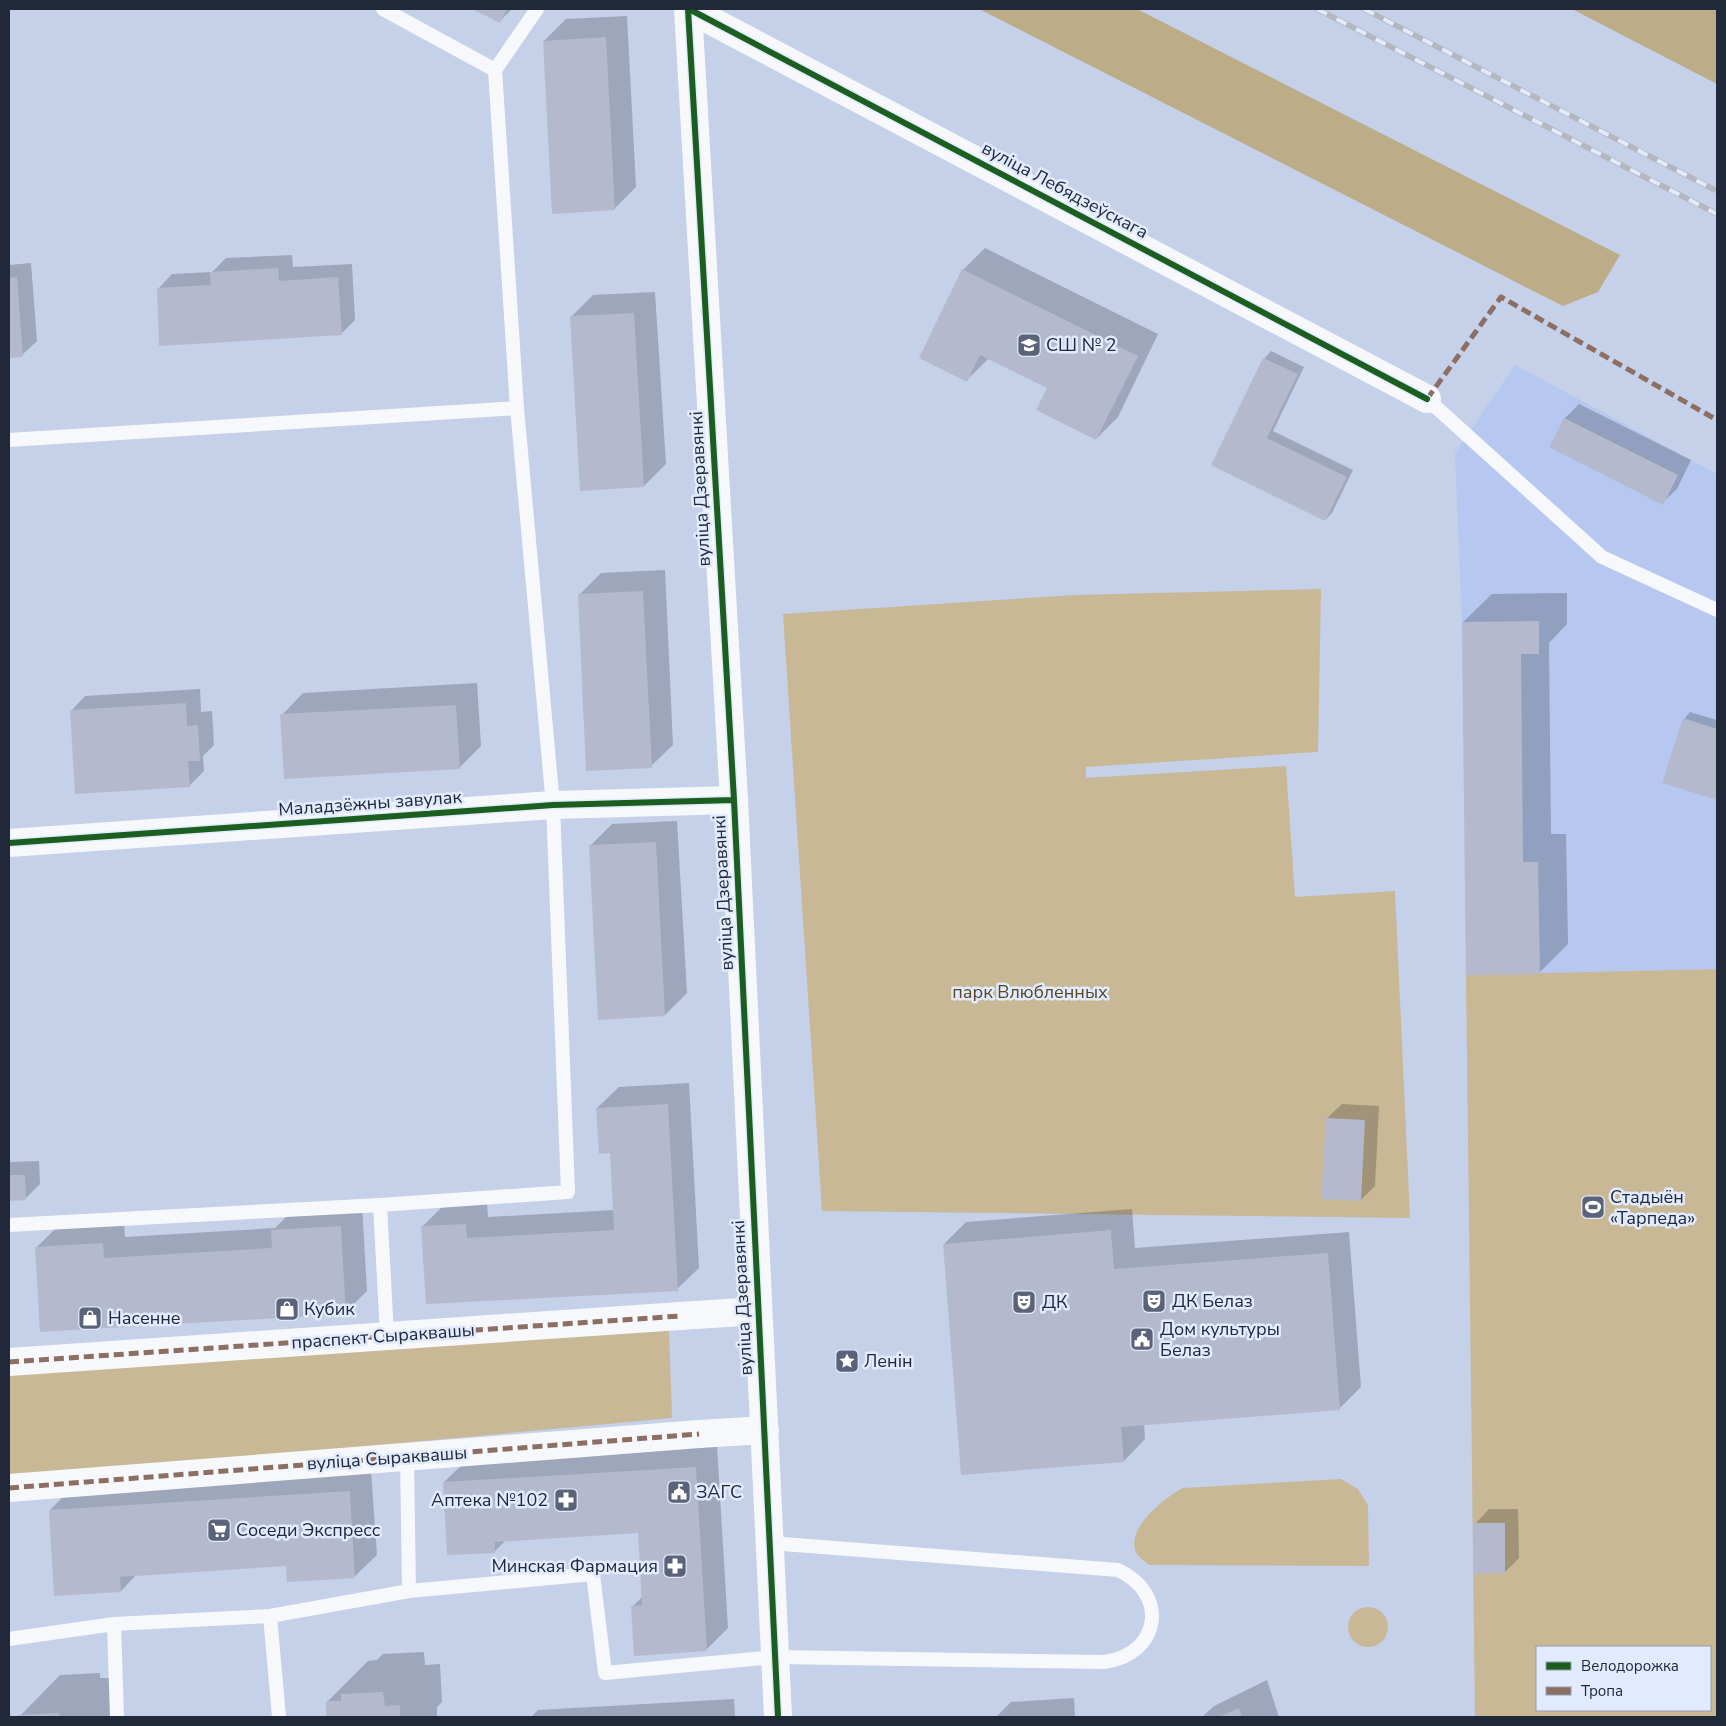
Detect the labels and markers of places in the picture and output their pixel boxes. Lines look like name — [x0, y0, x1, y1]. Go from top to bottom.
school or university icon: СШ № 2 — [1016, 332, 1042, 358]
place label: СШ № 2 — [1046, 333, 1117, 357]
place label: Стадыён «Тарпеда» — [1610, 1185, 1695, 1230]
sports icon: Стадыён «Тарпеда» — [1580, 1194, 1606, 1220]
theatre icon: ДК Белаз — [1141, 1288, 1167, 1314]
theatre icon: ДК — [1011, 1289, 1037, 1315]
place label: ДК Белаз — [1172, 1289, 1253, 1313]
place label: ДК — [1042, 1290, 1068, 1314]
shop icon: Кубик — [274, 1296, 300, 1322]
place label: Кубик — [304, 1297, 355, 1321]
shop icon: Насенне — [77, 1305, 103, 1331]
place label: Насенне — [108, 1306, 181, 1330]
place label: Дом культуры Белаз — [1160, 1317, 1280, 1362]
public building icon: Дом культуры Белаз — [1129, 1326, 1155, 1352]
place icon: Ленін — [834, 1348, 860, 1374]
place label: Ленін — [864, 1349, 913, 1373]
public building icon: ЗАГС — [666, 1479, 692, 1505]
place label: ЗАГС — [696, 1480, 742, 1504]
pharmacy icon: Аптека №102 — [553, 1487, 579, 1513]
place label: Аптека №102 — [431, 1488, 548, 1512]
supermarket icon: Соседи Экспресс — [206, 1517, 232, 1543]
place label: Соседи Экспресс — [236, 1518, 381, 1542]
pharmacy icon: Минская Фармация — [662, 1553, 688, 1579]
place label: Минская Фармация — [491, 1554, 658, 1578]

